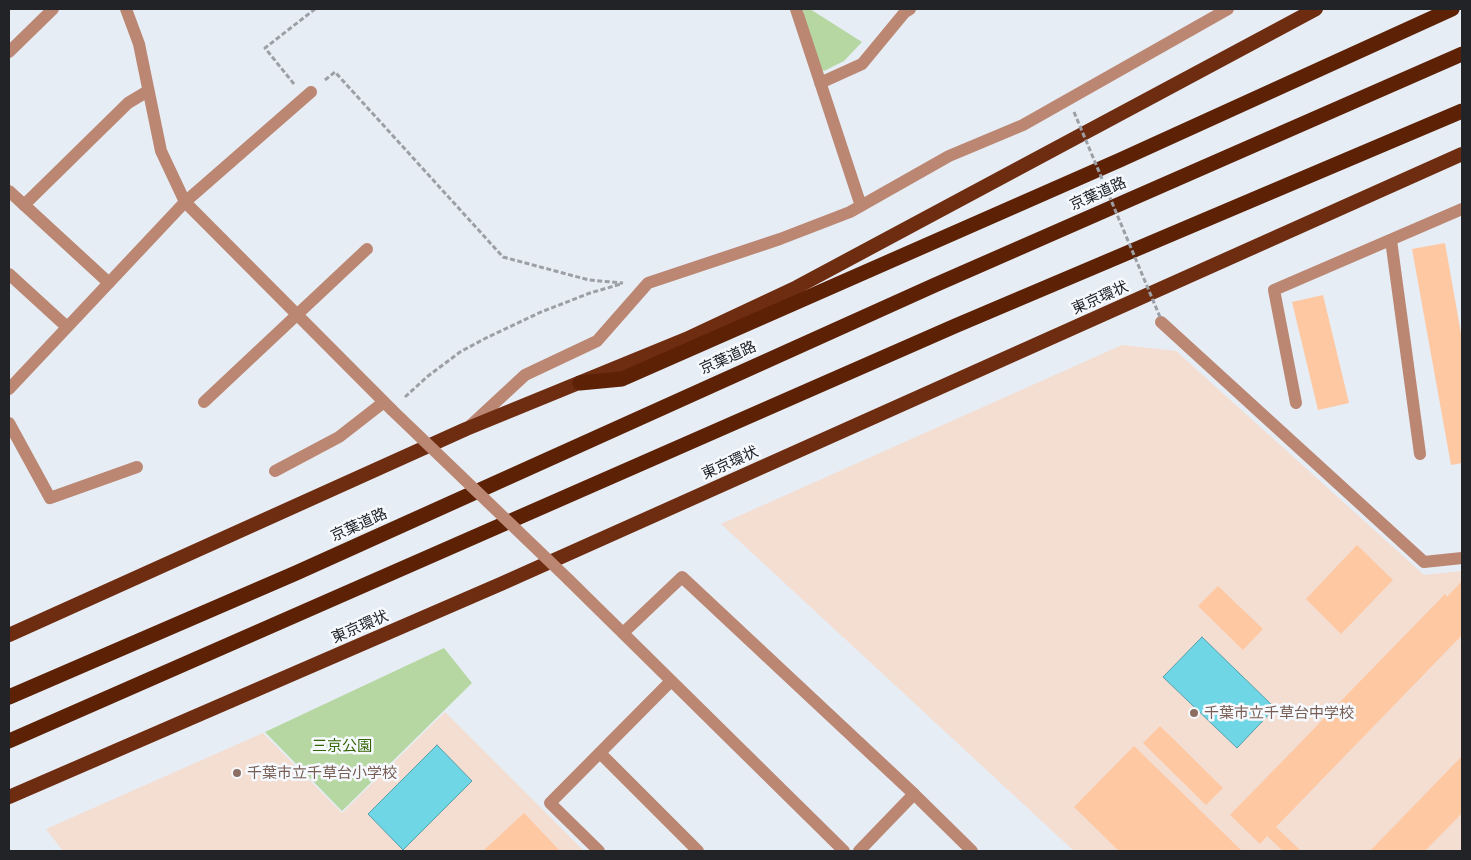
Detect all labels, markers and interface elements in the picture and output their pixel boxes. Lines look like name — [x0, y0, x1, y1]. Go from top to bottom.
street label: 京葉道路 — [1067, 174, 1129, 214]
street label: 東京環状 — [1069, 278, 1131, 318]
street label: 京葉道路 — [697, 338, 759, 378]
street label: 東京環状 — [699, 443, 761, 483]
street label: 京葉道路 — [328, 505, 390, 545]
street label: 東京環状 — [329, 607, 391, 647]
place label: 千葉市立千草台中学校 — [1204, 704, 1354, 722]
marker: 千葉市立千草台中学校 — [1188, 707, 1200, 719]
park label: 三京公園 — [312, 737, 372, 755]
place label: 千葉市立千草台小学校 — [247, 764, 397, 782]
marker: 千葉市立千草台小学校 — [231, 767, 243, 779]

